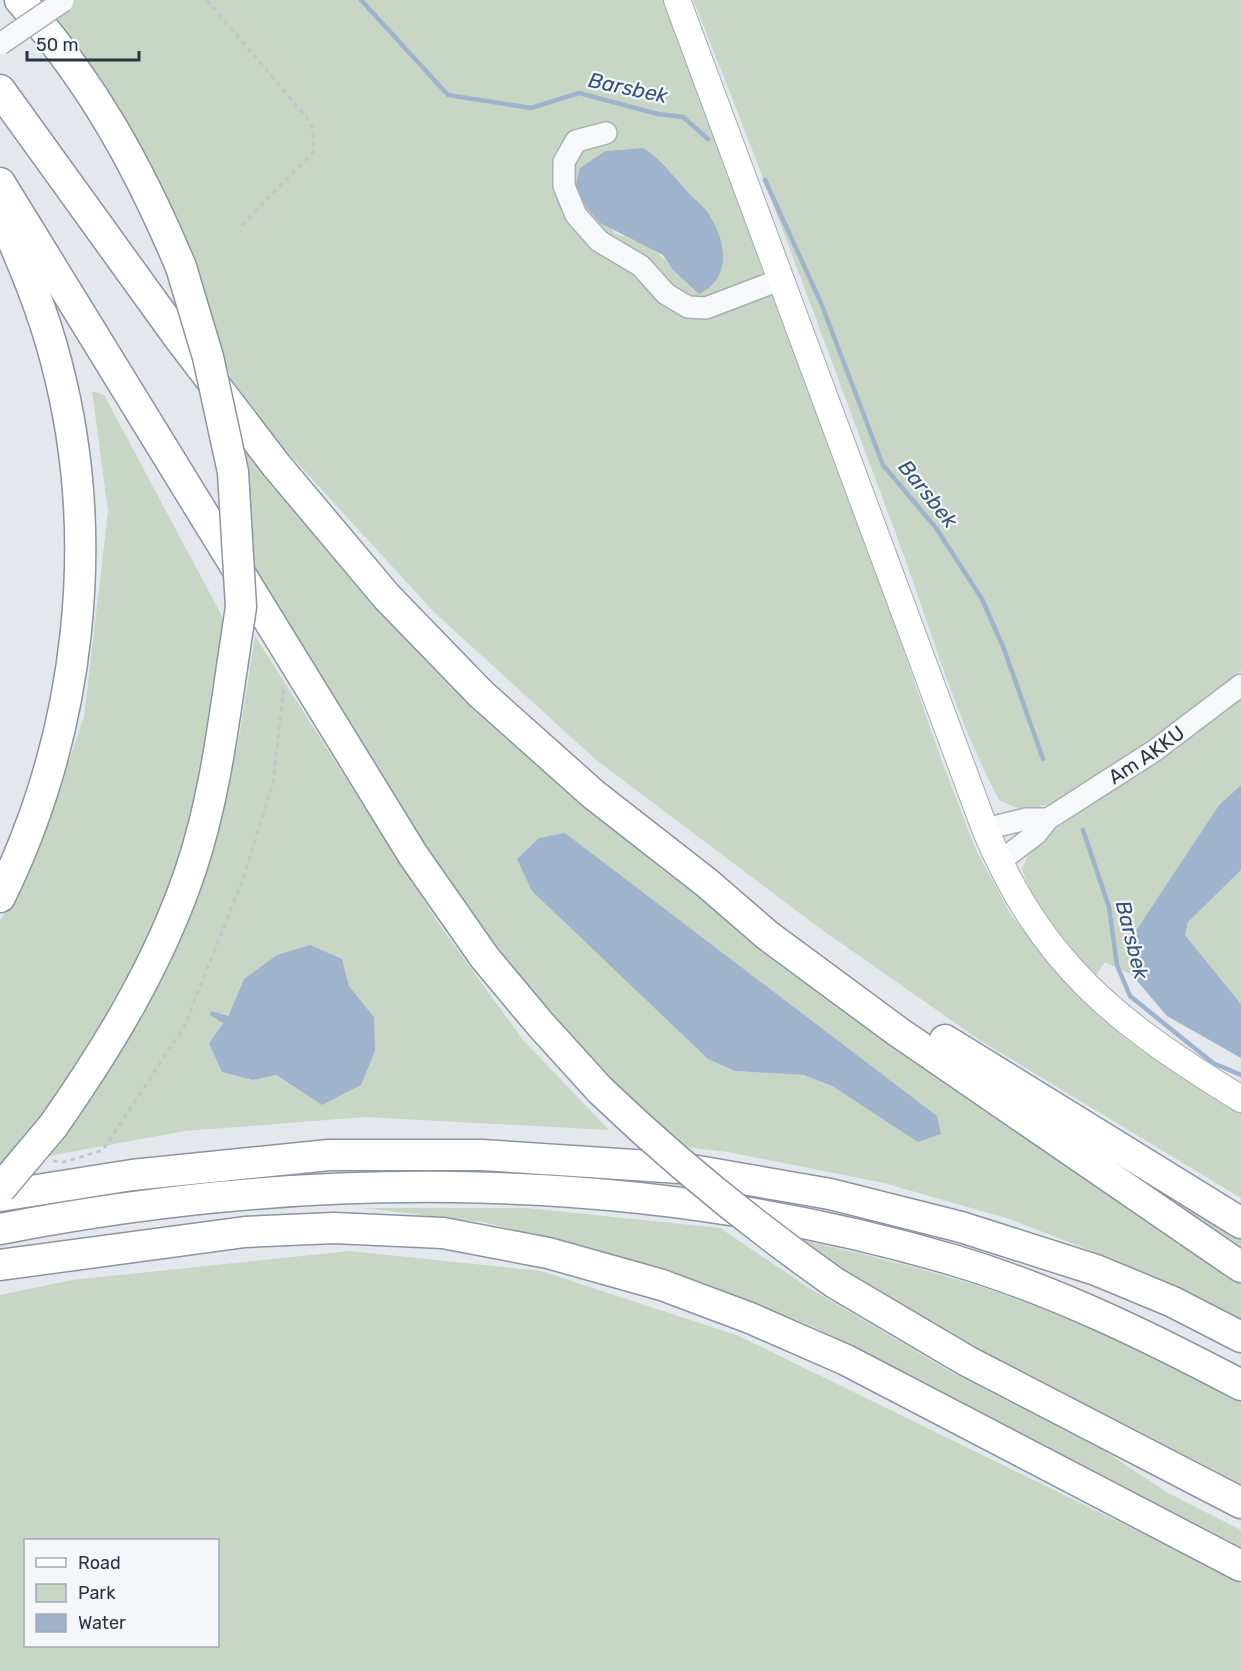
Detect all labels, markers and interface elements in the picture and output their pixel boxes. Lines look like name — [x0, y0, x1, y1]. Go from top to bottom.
scale bar — [27, 24, 140, 62]
text: 50 m — [36, 34, 79, 56]
water label: Barsbek — [586, 67, 671, 108]
water label: Barsbek — [893, 455, 964, 534]
street label: Am AKKU — [1104, 720, 1189, 789]
water label: Barsbek — [1111, 898, 1155, 983]
legend — [24, 1539, 219, 1647]
text: Road — [78, 1552, 121, 1574]
text: Park — [78, 1582, 116, 1604]
text: Water — [78, 1612, 126, 1634]

